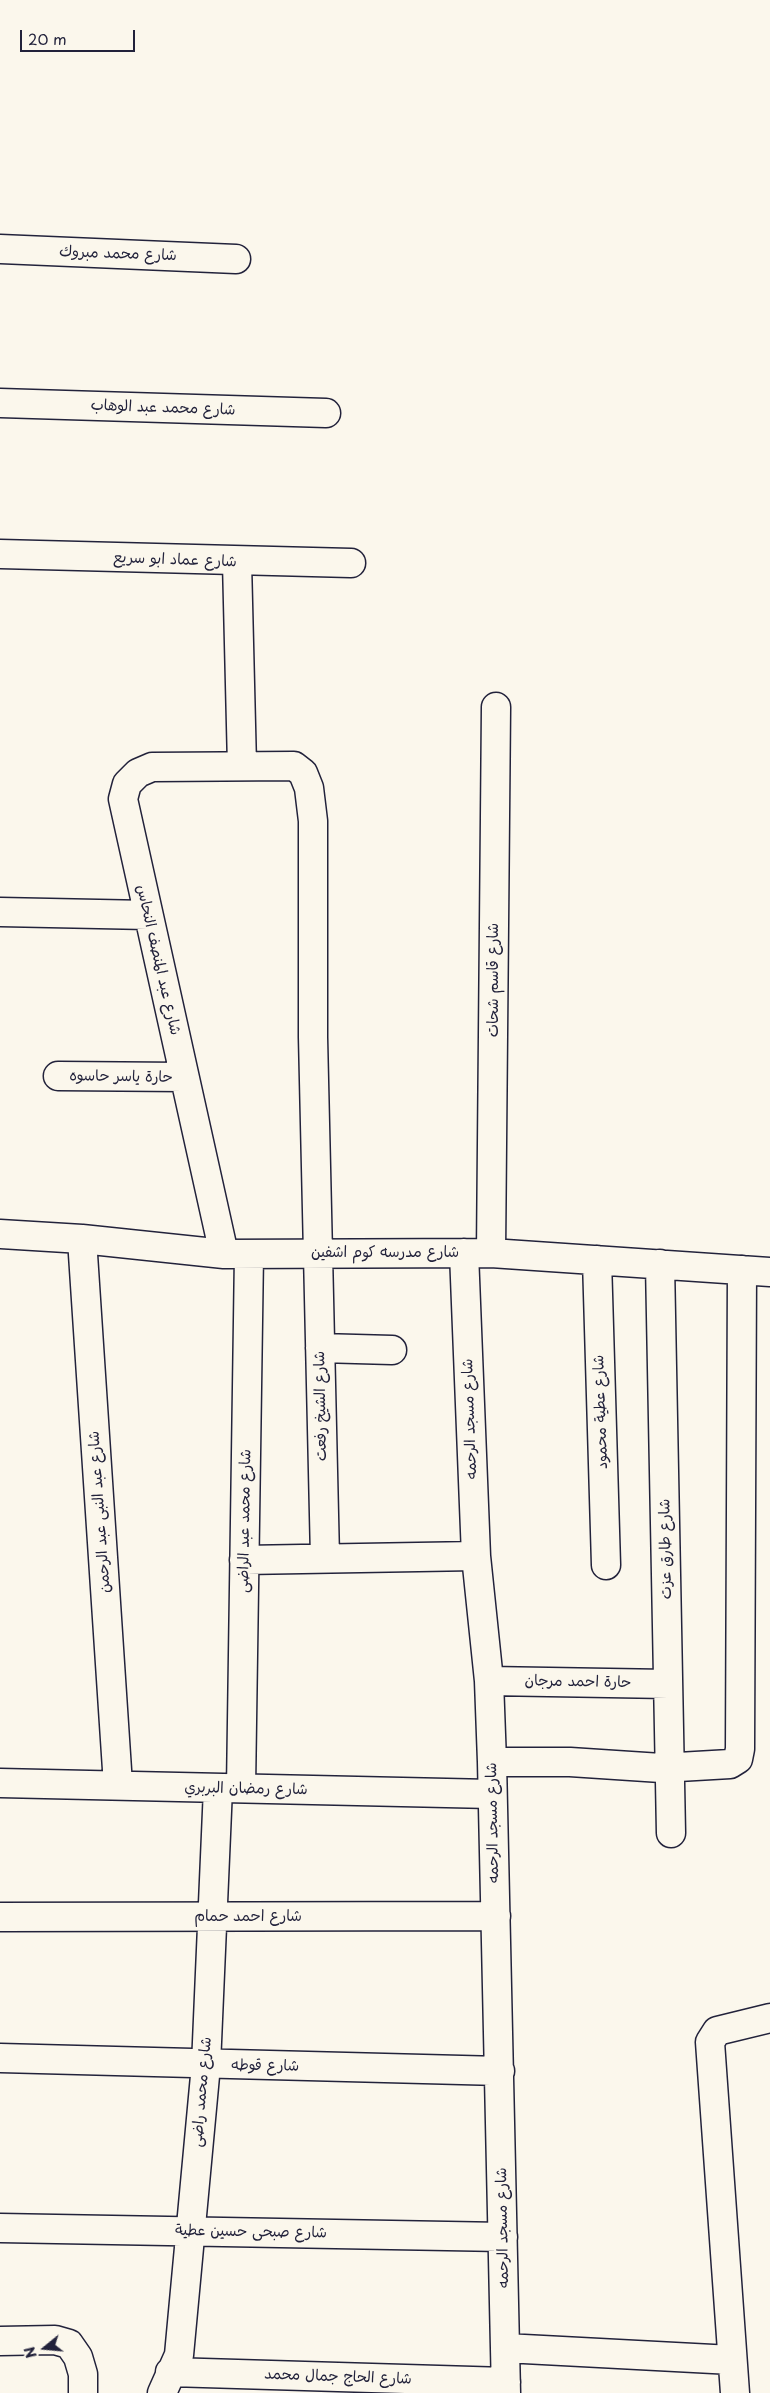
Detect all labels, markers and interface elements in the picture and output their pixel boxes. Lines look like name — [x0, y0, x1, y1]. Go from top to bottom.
scale bar — [22, 20, 138, 52]
text: 20 m — [28, 27, 67, 50]
street label: شارع محمد مبروك — [59, 243, 177, 265]
street label: شارع محمد عبد الوهاب — [90, 396, 236, 420]
street label: شارع عماد ابو سريع — [113, 549, 237, 571]
street label: شارع عبد المنصف النحاس — [132, 883, 184, 1037]
street label: شارع قاسم شحات — [485, 923, 503, 1037]
street label: حارة ياسر حاسوه — [69, 1067, 173, 1087]
street label: شارع مدرسه كوم اشفين — [311, 1244, 459, 1262]
street label: شارع الشيخ رفعت — [311, 1351, 331, 1461]
street label: شارع عطية محمود — [590, 1354, 612, 1470]
street label: شارع مسجد الرحمه — [459, 1358, 481, 1480]
street label: شارع عبد النبى عبد الرحمن — [85, 1430, 115, 1594]
street label: شارع محمد عبد الراضى — [235, 1449, 255, 1593]
street label: شارع طارق عزت — [656, 1499, 676, 1599]
street label: حارة احمد مرجان — [524, 1672, 632, 1692]
street label: شارع مسجد الرحمه — [483, 1762, 503, 1884]
street label: شارع رمضان البربري — [184, 1779, 308, 1799]
street label: شارع احمد حمام — [194, 1908, 302, 1926]
street label: شارع محمد راضى — [188, 2036, 216, 2148]
street label: شارع قوطه — [231, 2056, 299, 2076]
street label: شارع مسجد الرحمه — [493, 2167, 513, 2289]
street label: شارع صبحى حسين عطية — [175, 2222, 327, 2242]
north arrow — [20, 2323, 70, 2373]
text: N — [19, 2344, 42, 2361]
street label: شارع الحاج جمال محمد — [264, 2365, 412, 2389]

